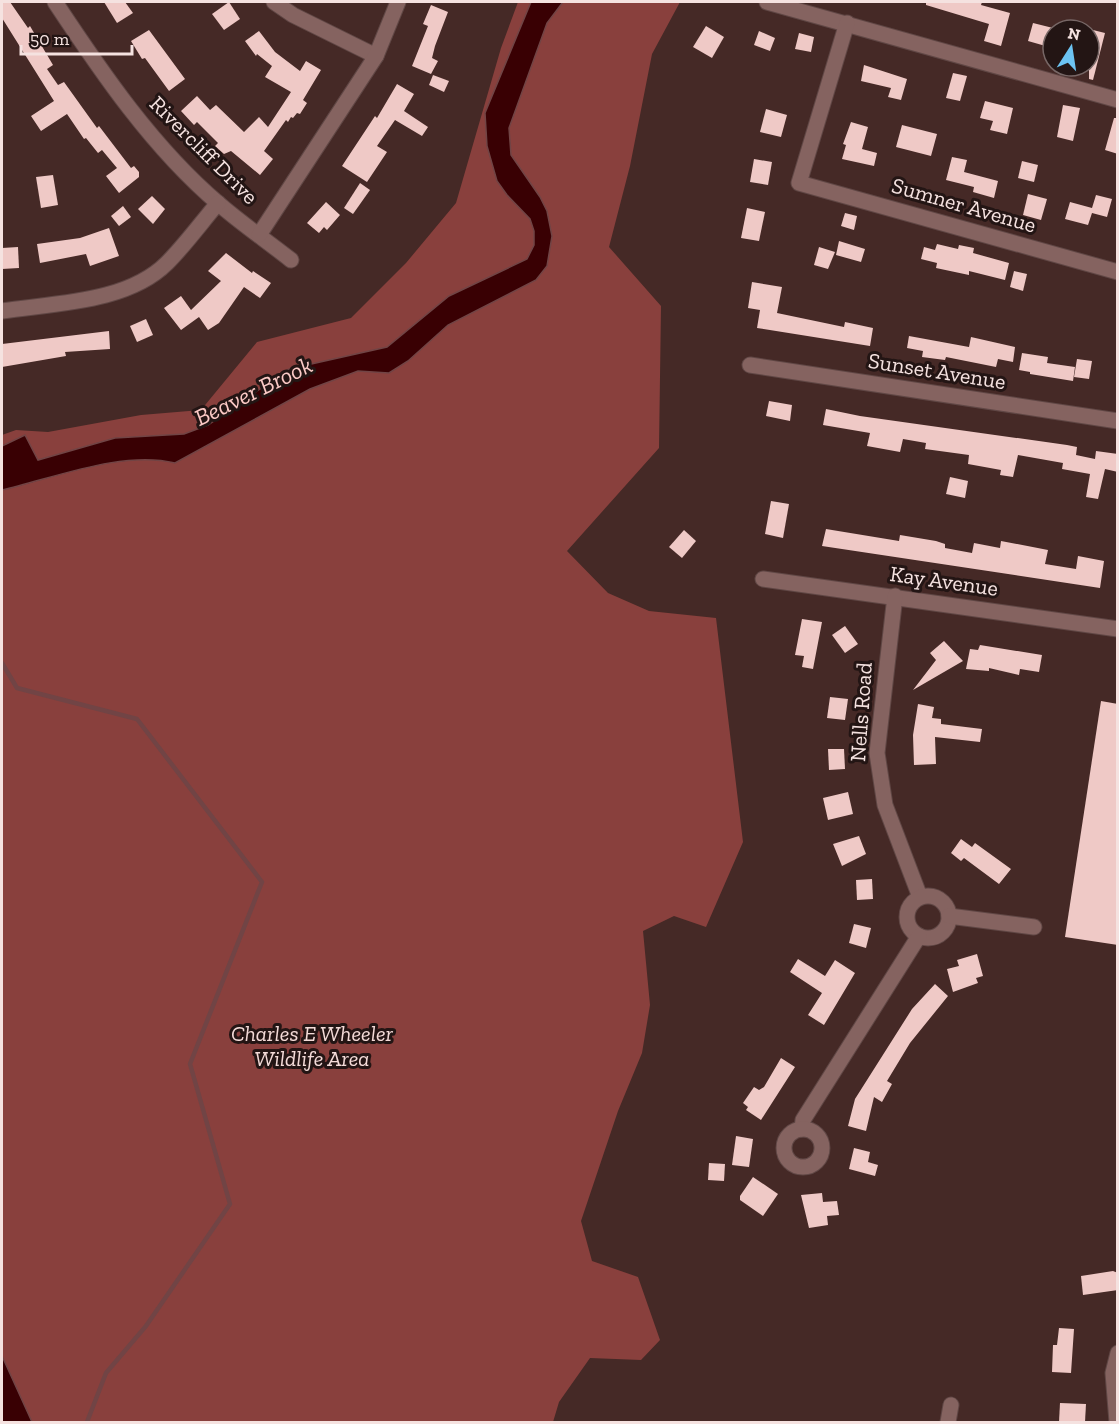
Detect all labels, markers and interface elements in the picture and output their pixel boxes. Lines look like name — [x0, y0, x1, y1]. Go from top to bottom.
scale bar — [21, 18, 132, 56]
north arrow — [1041, 18, 1101, 78]
text: N — [1066, 23, 1082, 44]
text: 50 m — [30, 28, 70, 50]
street label: Rivercliff Drive — [144, 90, 264, 210]
street label: Sumner Avenue — [889, 171, 1039, 239]
street label: Sunset Avenue — [866, 347, 1008, 395]
water label: Beaver Brook — [189, 350, 317, 432]
street label: Kay Avenue — [888, 560, 1000, 602]
street label: Nells Road — [844, 661, 878, 763]
park label: Charles E Wheeler Wildlife Area — [231, 1020, 394, 1072]

